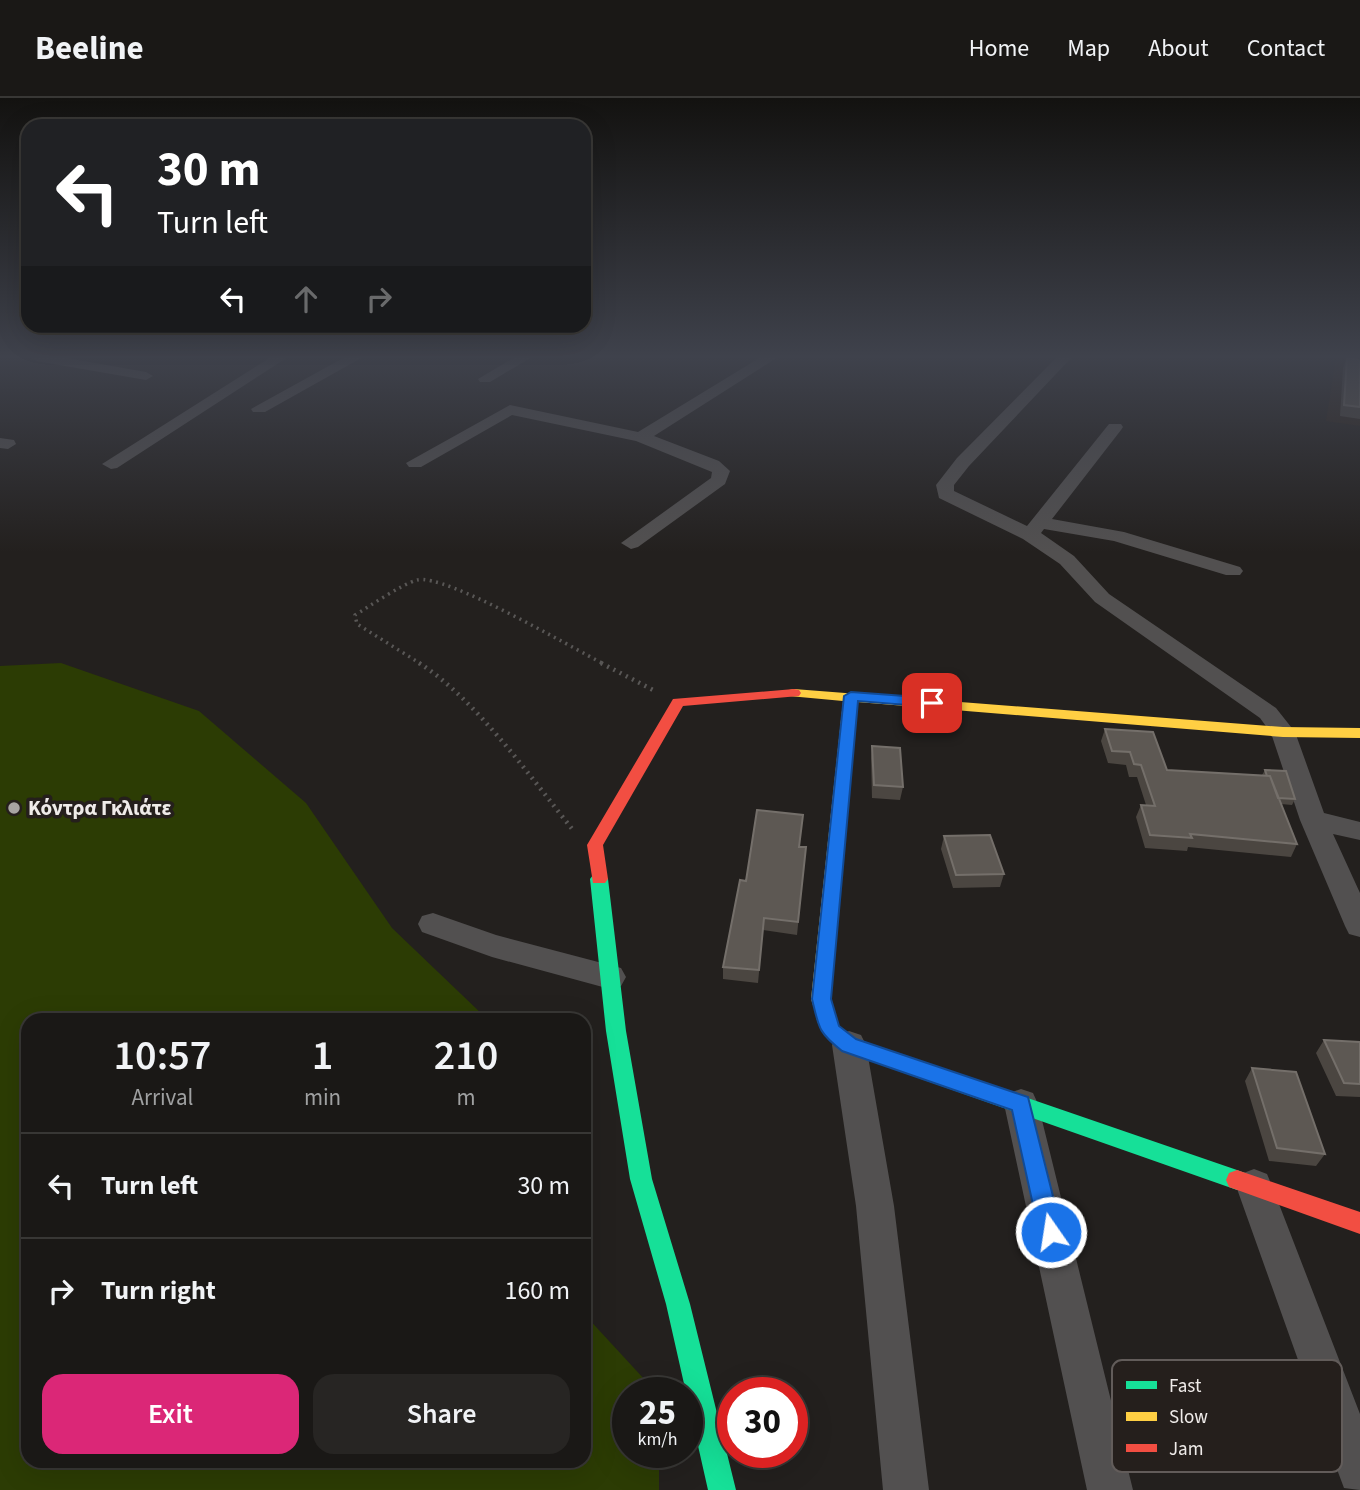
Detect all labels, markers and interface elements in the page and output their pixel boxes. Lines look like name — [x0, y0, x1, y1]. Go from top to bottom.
text: Beeline — [35, 25, 144, 72]
text: Home — [969, 31, 1029, 66]
text: Map — [1067, 31, 1110, 66]
text: About — [1148, 31, 1209, 66]
text: Contact — [1247, 31, 1325, 66]
text: 30 m — [157, 135, 261, 205]
icon: left — [42, 147, 133, 238]
text: Turn left — [157, 200, 268, 246]
icon: left — [214, 280, 252, 318]
icon: ahead — [287, 280, 325, 318]
icon: right — [360, 280, 398, 318]
pin — [902, 673, 962, 733]
icon: arrive — [913, 684, 951, 722]
place label: Κόντρα Γκλιάτε — [28, 793, 172, 823]
marker: Κόντρα Γκλιάτε — [6, 800, 22, 816]
text: 10:57 — [114, 1026, 211, 1086]
text: 1 — [312, 1026, 333, 1086]
text: 210 — [434, 1026, 498, 1086]
text: Arrival — [132, 1081, 193, 1114]
text: min — [304, 1081, 341, 1114]
text: m — [457, 1081, 476, 1114]
icon: left — [42, 1167, 80, 1205]
text: Turn left — [101, 1167, 198, 1204]
text: 30 m — [517, 1167, 570, 1204]
position arrow — [1014, 1195, 1088, 1269]
icon: right — [42, 1272, 80, 1310]
text: Turn right — [101, 1272, 216, 1309]
text: 160 m — [504, 1272, 570, 1309]
legend — [1112, 1360, 1342, 1472]
text: Fast — [1169, 1373, 1202, 1400]
button: Exit — [42, 1374, 299, 1454]
button: Share — [313, 1374, 570, 1454]
speed limit sign: 30 — [717, 1377, 808, 1468]
text: 25 — [639, 1388, 676, 1438]
text: Slow — [1169, 1404, 1208, 1431]
text: km/h — [638, 1427, 677, 1452]
text: Jam — [1169, 1436, 1203, 1463]

